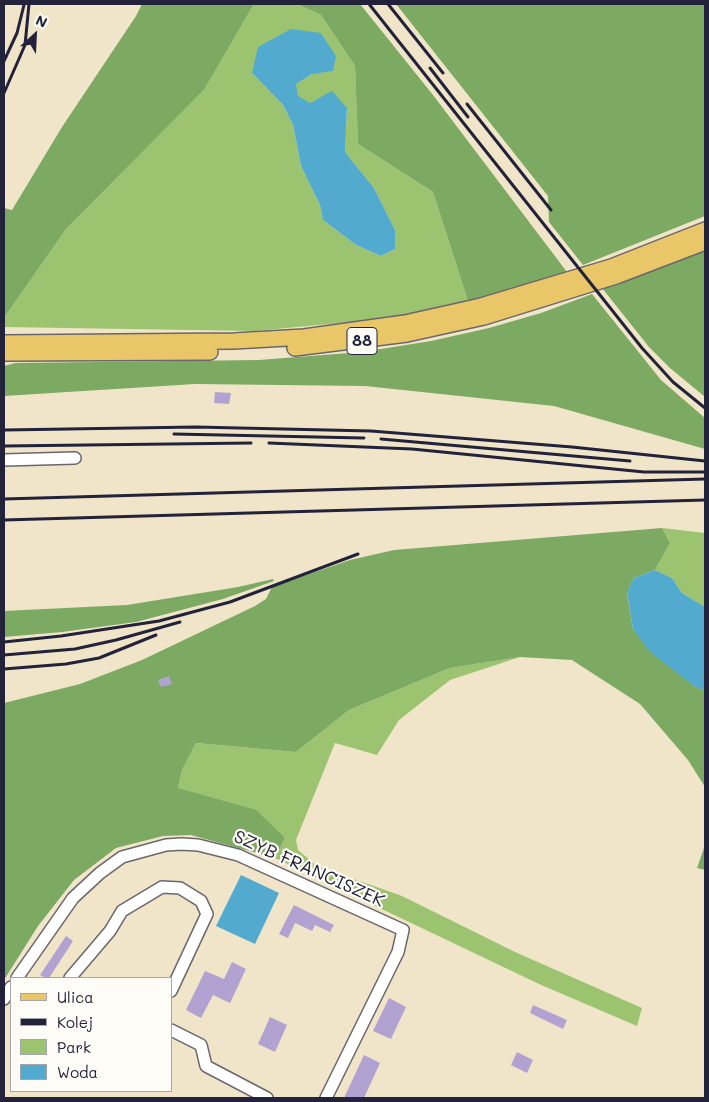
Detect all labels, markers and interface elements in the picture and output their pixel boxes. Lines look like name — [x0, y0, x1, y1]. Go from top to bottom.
north arrow — [10, 10, 60, 60]
text: N — [33, 10, 50, 32]
road number: 88 — [347, 328, 377, 354]
street label: SZYB FRANCISZEK — [230, 826, 388, 912]
legend — [10, 977, 172, 1092]
text: Ulica — [57, 987, 94, 1007]
text: Kolej — [57, 1012, 93, 1032]
text: Park — [57, 1037, 91, 1057]
text: Woda — [57, 1062, 98, 1082]

